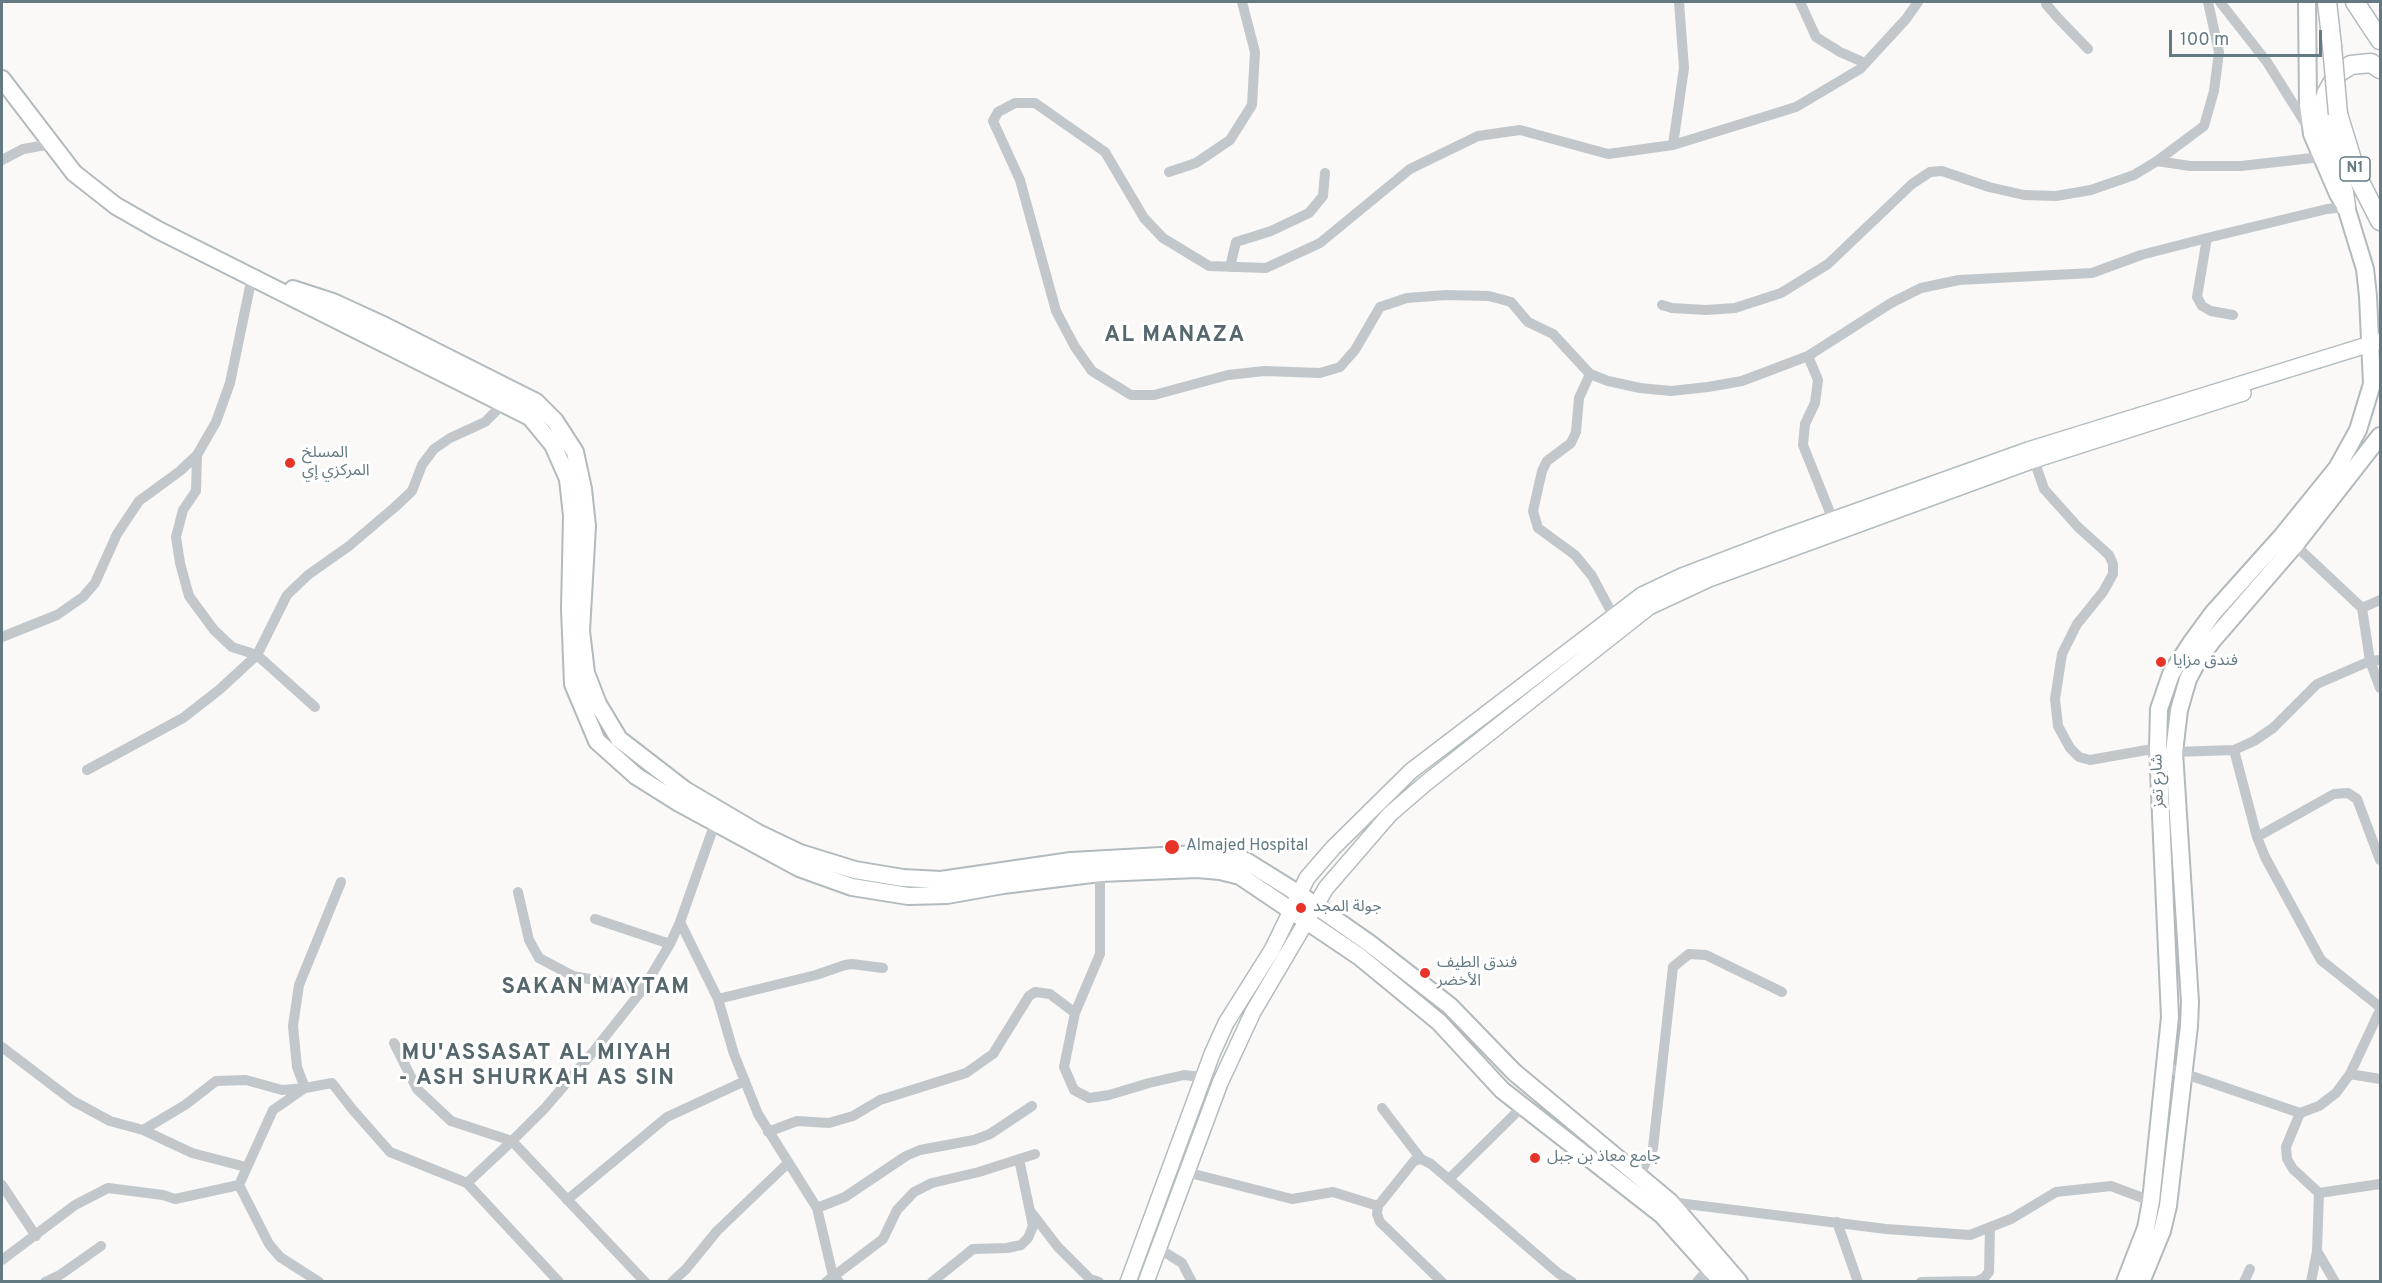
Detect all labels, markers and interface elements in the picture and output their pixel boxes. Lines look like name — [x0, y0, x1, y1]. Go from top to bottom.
scale bar — [2172, 18, 2325, 56]
text: 100 m — [2180, 29, 2229, 52]
road number: N1 — [2340, 157, 2370, 181]
district label: AL MANAZA — [1104, 324, 1246, 350]
place label: المسلخ المركزي إي — [302, 444, 370, 482]
marker: المسلخ المركزي إي — [283, 456, 297, 470]
place label: فندق مزايا — [2173, 652, 2238, 672]
marker: فندق مزايا — [2154, 655, 2168, 669]
street label: شارع تعز — [2148, 753, 2170, 809]
place label: Almajed Hospital — [1186, 837, 1308, 857]
marker: Almajed Hospital — [1163, 838, 1181, 856]
place label: جولة المجد — [1313, 898, 1382, 918]
marker: جولة المجد — [1294, 901, 1308, 915]
place label: فندق الطيف الأخضر — [1437, 954, 1517, 992]
marker: فندق الطيف الأخضر — [1418, 966, 1432, 980]
district label: SAKAN MAYTAM — [501, 976, 691, 1002]
district label: MU'ASSASAT AL MIYAH - ASH SHURKAH AS SIN — [398, 1042, 676, 1094]
place label: جامع معاذ بن جبل — [1547, 1148, 1661, 1168]
marker: جامع معاذ بن جبل — [1528, 1151, 1542, 1165]

